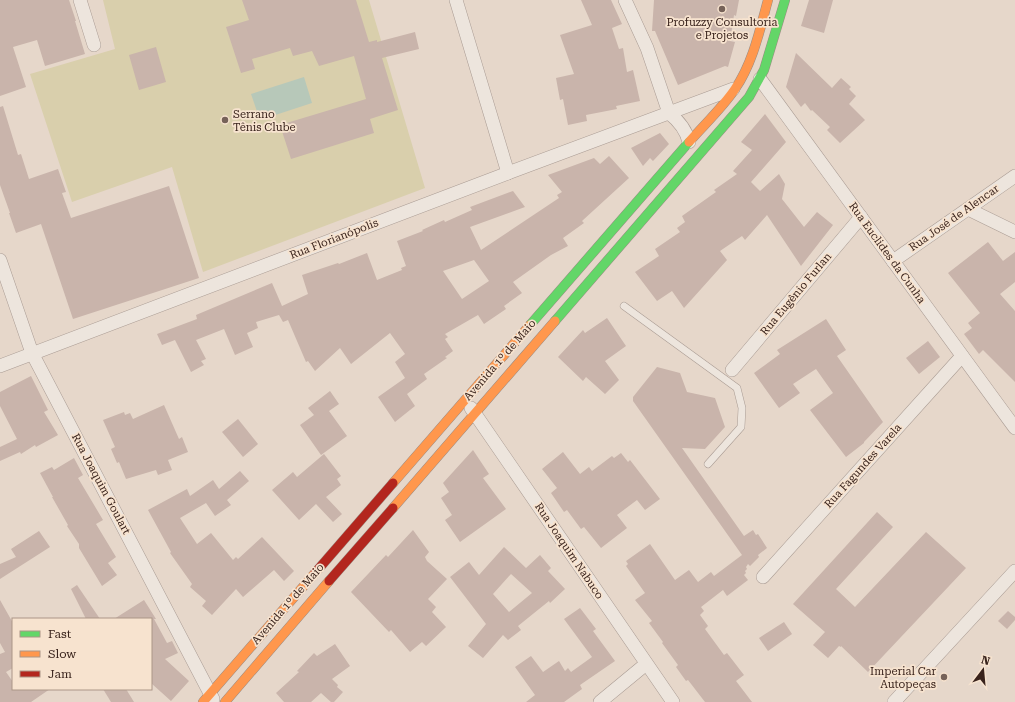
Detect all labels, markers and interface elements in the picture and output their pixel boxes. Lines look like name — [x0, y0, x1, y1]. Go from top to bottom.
marker: Profuzzy Consultoria e Projetos — [717, 4, 727, 14]
place label: Profuzzy Consultoria e Projetos — [666, 16, 778, 42]
place label: Serrano Tênis Clube — [233, 108, 296, 134]
marker: Serrano Tênis Clube — [220, 115, 230, 125]
street label: Rua José de Alencar — [907, 182, 1002, 254]
street label: Rua Euclides da Cunha — [846, 200, 928, 306]
street label: Rua Florianópolis — [288, 216, 380, 262]
street label: Rua Eugênio Furlan — [758, 250, 834, 338]
street label: Avenida 1º de Maio — [461, 317, 539, 403]
street label: Rua Fagundes Varela — [822, 421, 904, 511]
street label: Rua Joaquim Goulart — [69, 431, 133, 537]
street label: Rua Joaquim Nabuco — [532, 500, 606, 602]
street label: Avenida 1º de Maio — [249, 561, 327, 647]
legend — [12, 618, 152, 690]
text: Fast — [48, 627, 72, 641]
text: Slow — [48, 647, 76, 661]
north arrow — [963, 650, 1003, 690]
text: N — [980, 653, 992, 668]
place label: Imperial Car Autopeças — [870, 665, 936, 691]
text: Jam — [48, 667, 72, 681]
marker: Imperial Car Autopeças — [939, 672, 949, 682]

